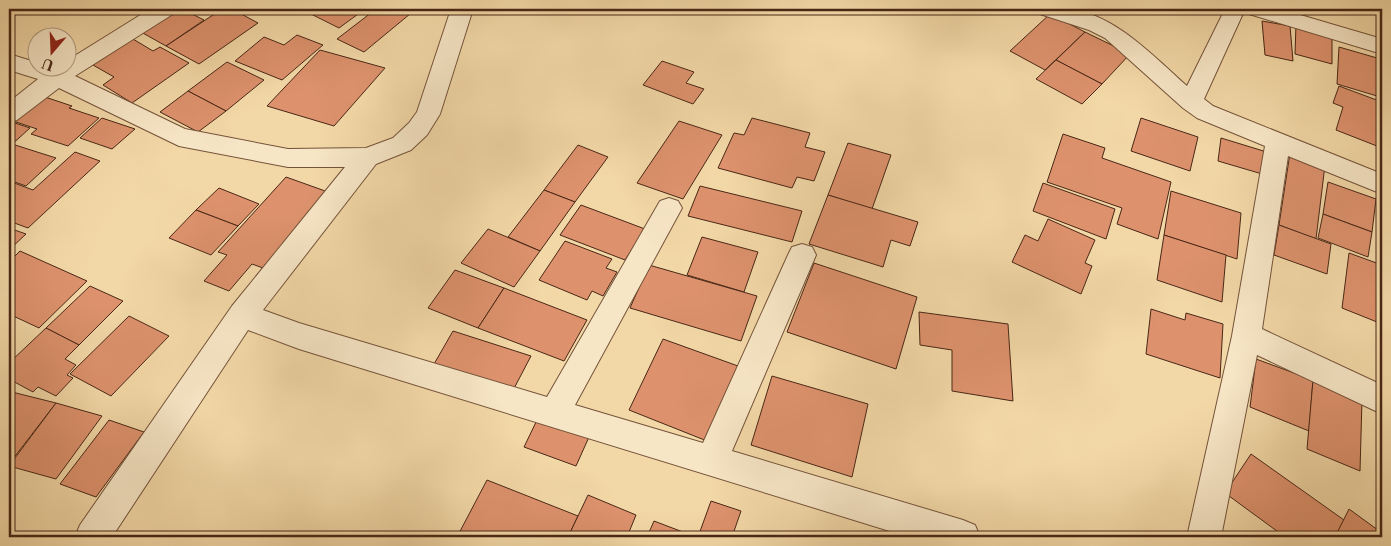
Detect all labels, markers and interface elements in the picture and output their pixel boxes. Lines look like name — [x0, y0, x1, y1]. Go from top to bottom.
north arrow — [28, 28, 78, 78]
text: U — [39, 54, 56, 75]

